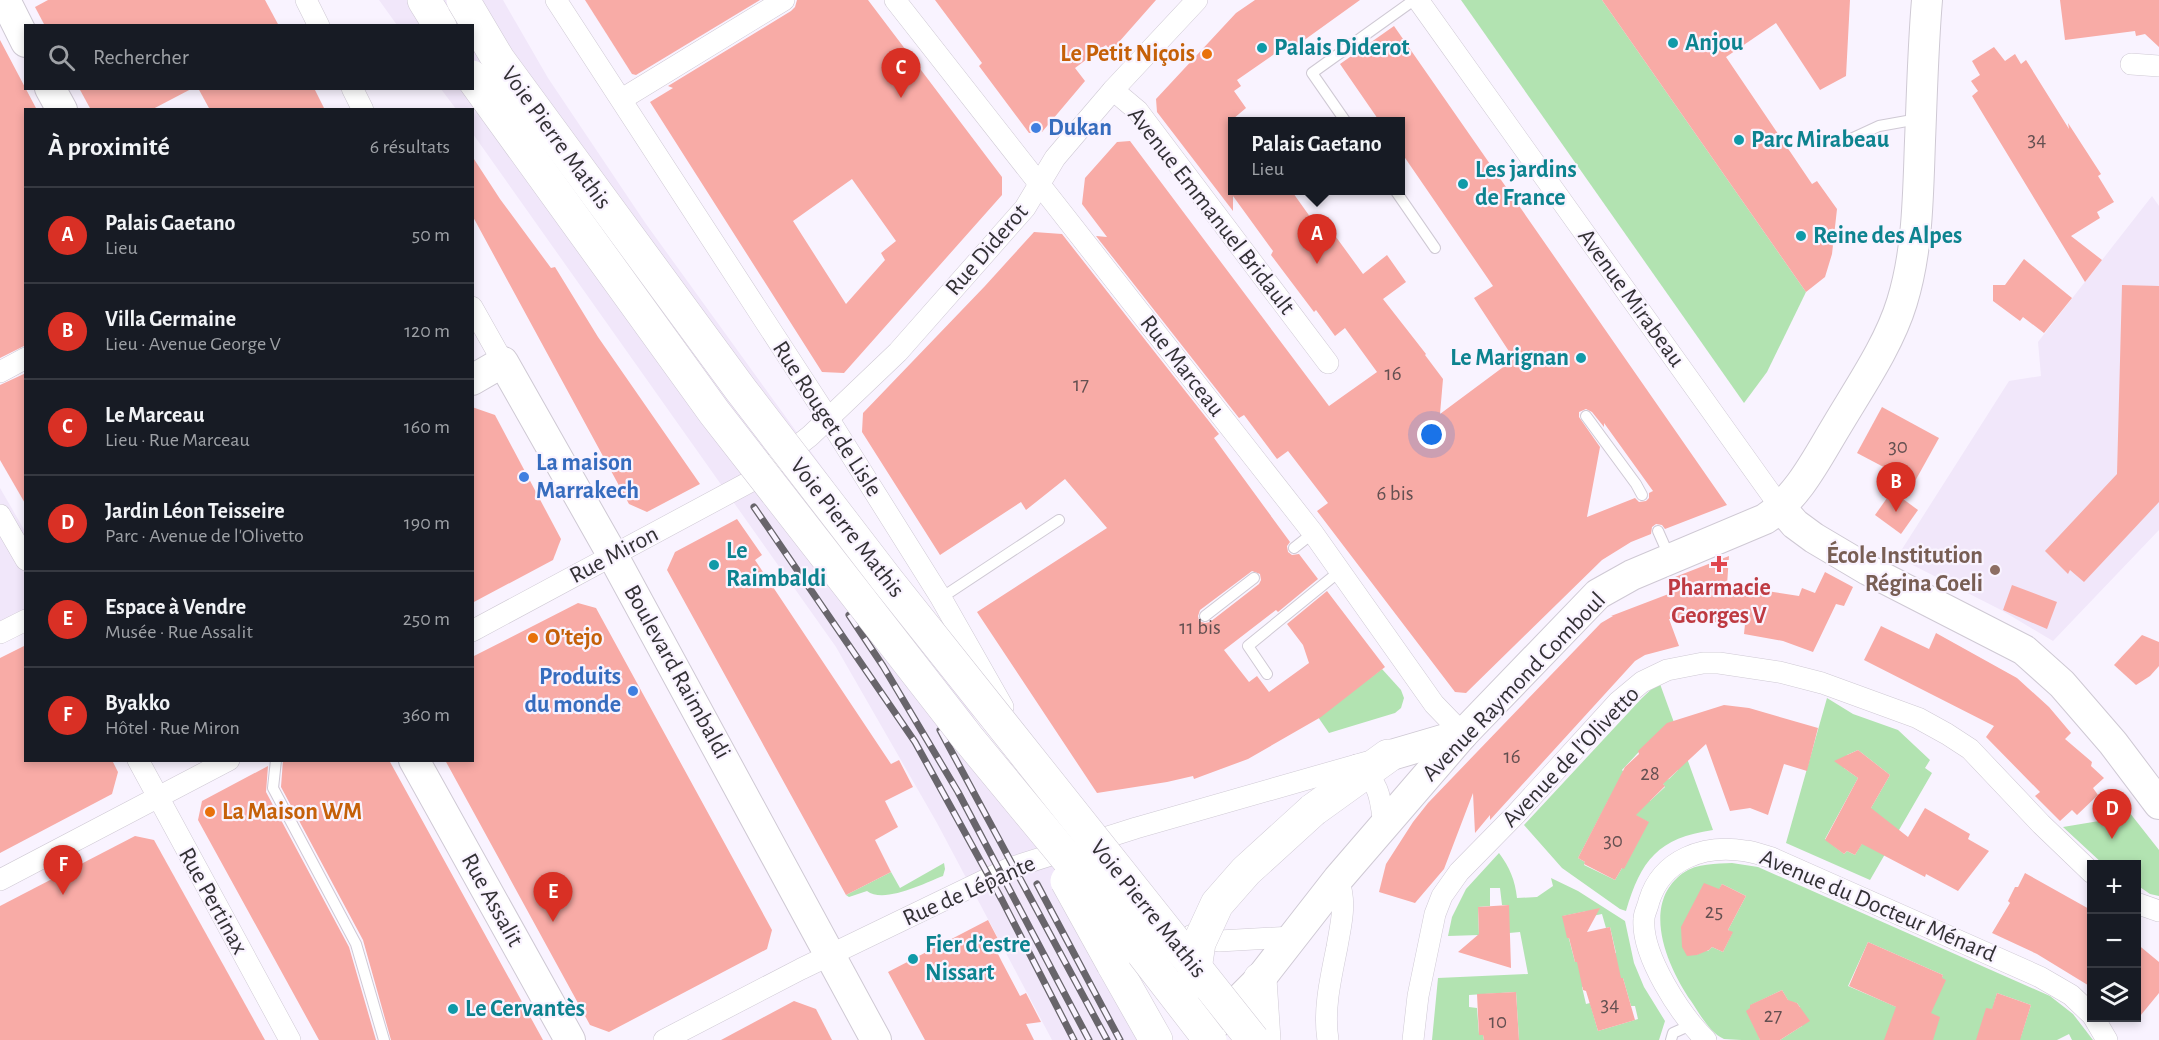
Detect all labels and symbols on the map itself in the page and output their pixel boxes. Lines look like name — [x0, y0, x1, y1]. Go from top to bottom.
place label: Anjou — [1685, 31, 1744, 55]
place label: Palais Diderot — [1274, 36, 1409, 60]
marker: Anjou — [1666, 36, 1680, 50]
marker: Palais Diderot — [1255, 41, 1269, 55]
place label: Le Petit Niçois — [1060, 42, 1195, 66]
marker: Le Petit Niçois — [1200, 47, 1214, 61]
pin: C — [882, 48, 920, 98]
street label: Voie Pierre Mathis — [496, 62, 616, 214]
street label: Avenue Emmanuel Bridault — [1123, 103, 1299, 319]
place label: Dukan — [1048, 116, 1112, 140]
marker: Dukan — [1029, 121, 1043, 135]
place label: Parc Mirabeau — [1751, 128, 1890, 152]
house number: 34 — [2028, 129, 2046, 150]
marker: Parc Mirabeau — [1732, 133, 1746, 147]
place label: Les jardins de France — [1475, 158, 1577, 210]
marker: Les jardins de France — [1456, 177, 1470, 191]
street label: Rue Diderot — [941, 200, 1033, 300]
pin: A — [1298, 214, 1336, 264]
place label: Reine des Alpes — [1813, 224, 1962, 248]
street label: Avenue Mirabeau — [1573, 225, 1689, 371]
marker: Reine des Alpes — [1794, 229, 1808, 243]
street label: Rue Marceau — [1135, 311, 1229, 421]
street label: Rue Rouget de Lisle — [768, 337, 886, 501]
place label: Le Marignan — [1450, 346, 1569, 370]
marker: Le Marignan — [1574, 351, 1588, 365]
house number: 16 — [1384, 363, 1402, 384]
house number: 17 — [1073, 374, 1089, 395]
your location — [1417, 420, 1446, 449]
house number: 30 — [1888, 436, 1908, 457]
place label: La maison Marrakech — [536, 451, 639, 503]
street label: Voie Pierre Mathis — [785, 454, 909, 602]
pin: B — [1876, 462, 1916, 512]
marker: La maison Marrakech — [517, 470, 531, 484]
house number: 6 bis — [1377, 483, 1413, 504]
street label: Rue Miron — [566, 522, 662, 588]
place label: Le Raimbaldi — [726, 539, 826, 591]
place label: École Institution Régina Coeli — [1826, 540, 1983, 596]
marker: Pharmacie Georges V — [1712, 557, 1726, 571]
marker: Le Raimbaldi — [707, 558, 721, 572]
marker: École Institution Régina Coeli — [1988, 563, 2002, 577]
place label: Pharmacie Georges V — [1667, 576, 1771, 628]
street label: Boulevard Raimbaldi — [619, 581, 735, 763]
street label: Avenue Raymond Comboul — [1418, 588, 1610, 786]
house number: 11 bis — [1179, 617, 1221, 638]
place label: O'tejo — [545, 626, 603, 650]
marker: O'tejo — [526, 631, 540, 645]
place label: Produits du monde — [524, 665, 621, 717]
street label: Avenue de l'Olivetto — [1498, 682, 1644, 832]
marker: Produits du monde — [626, 684, 640, 698]
house number: 16 — [1503, 746, 1521, 767]
house number: 28 — [1640, 763, 1660, 784]
pin: D — [2092, 790, 2132, 839]
place label: La Maison WM — [222, 800, 362, 824]
marker: La Maison WM — [203, 805, 217, 819]
house number: 30 — [1603, 830, 1623, 851]
street label: Voie Pierre Mathis — [1085, 836, 1211, 982]
street label: Rue Pertinax — [174, 844, 252, 959]
street label: Avenue du Docteur Ménard — [1756, 845, 2000, 967]
pin: F — [44, 846, 82, 895]
street label: Rue Assalit — [457, 849, 527, 951]
street label: Rue de Lépante — [899, 851, 1039, 931]
pin: E — [534, 872, 572, 922]
house number: 25 — [1705, 901, 1723, 922]
place label: Fier d’estre Nissart — [925, 933, 1031, 985]
marker: Fier d’estre Nissart — [906, 952, 920, 966]
house number: 34 — [1601, 994, 1619, 1015]
place label: Le Cervantès — [465, 997, 585, 1021]
marker: Le Cervantès — [446, 1002, 460, 1016]
house number: 27 — [1764, 1005, 1782, 1026]
house number: 10 — [1489, 1011, 1507, 1032]

